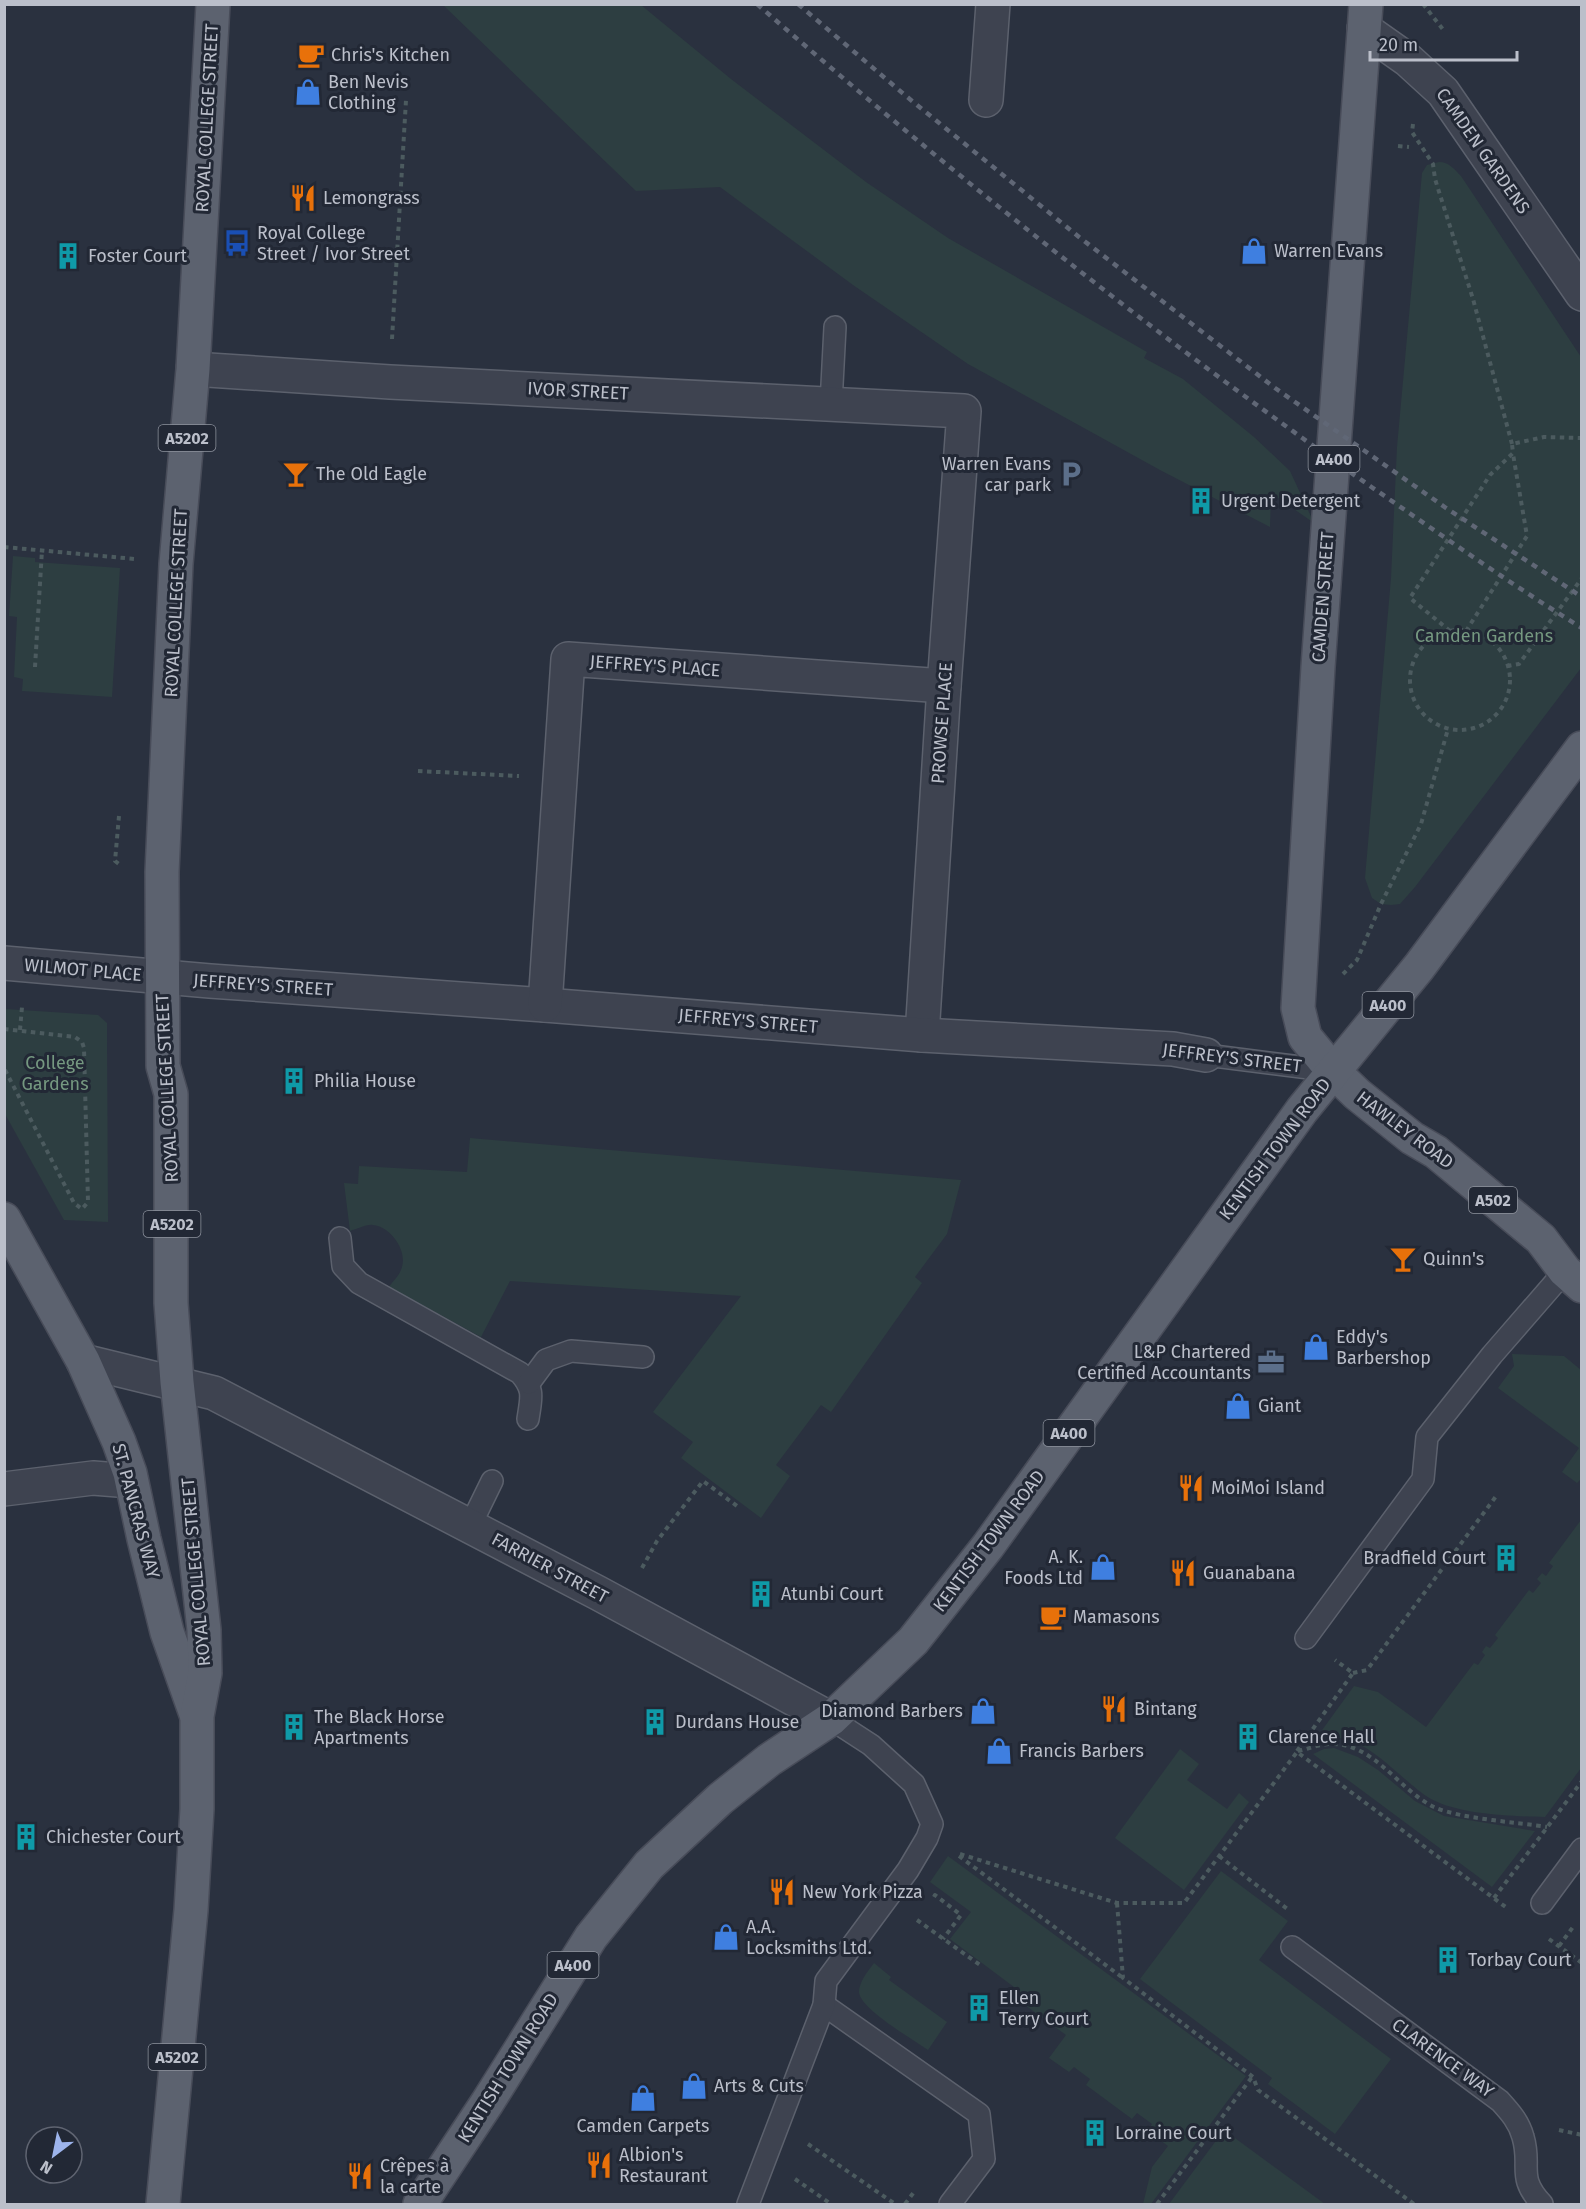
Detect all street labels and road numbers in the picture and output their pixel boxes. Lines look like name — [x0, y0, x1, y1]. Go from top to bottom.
street label: ROYAL COLLEGE STREET — [191, 22, 223, 213]
street label: CAMDEN GARDENS — [1431, 84, 1535, 218]
street label: IVOR STREET — [527, 377, 630, 405]
road number: A5202 — [158, 425, 216, 451]
road number: A400 — [1308, 446, 1360, 472]
street label: ROYAL COLLEGE STREET — [160, 507, 192, 698]
street label: CAMDEN STREET — [1307, 530, 1339, 663]
street label: JEFFREY'S PLACE — [589, 650, 721, 682]
street label: PROWSE PLACE — [927, 661, 957, 785]
street label: WILMOT PLACE — [23, 954, 143, 986]
street label: JEFFREY'S STREET — [192, 969, 334, 1001]
street label: ROYAL COLLEGE STREET — [151, 992, 183, 1183]
road number: A400 — [1362, 992, 1414, 1018]
street label: JEFFREY'S STREET — [677, 1004, 819, 1038]
street label: JEFFREY'S STREET — [1161, 1039, 1304, 1078]
street label: KENTISH TOWN ROAD — [1214, 1074, 1336, 1224]
street label: HAWLEY ROAD — [1352, 1086, 1458, 1174]
road number: A502 — [1469, 1187, 1517, 1213]
road number: A5202 — [144, 1211, 201, 1237]
road number: A400 — [1044, 1420, 1094, 1446]
street label: ST. PANCRAS WAY — [107, 1441, 165, 1581]
street label: KENTISH TOWN ROAD — [928, 1466, 1050, 1616]
street label: ROYAL COLLEGE STREET — [177, 1476, 215, 1667]
street label: FARRIER STREET — [488, 1528, 613, 1608]
road number: A400 — [548, 1952, 598, 1978]
street label: KENTISH TOWN ROAD — [453, 1989, 563, 2147]
street label: CLARENCE WAY — [1388, 2014, 1498, 2102]
road number: A5202 — [148, 2044, 206, 2070]

